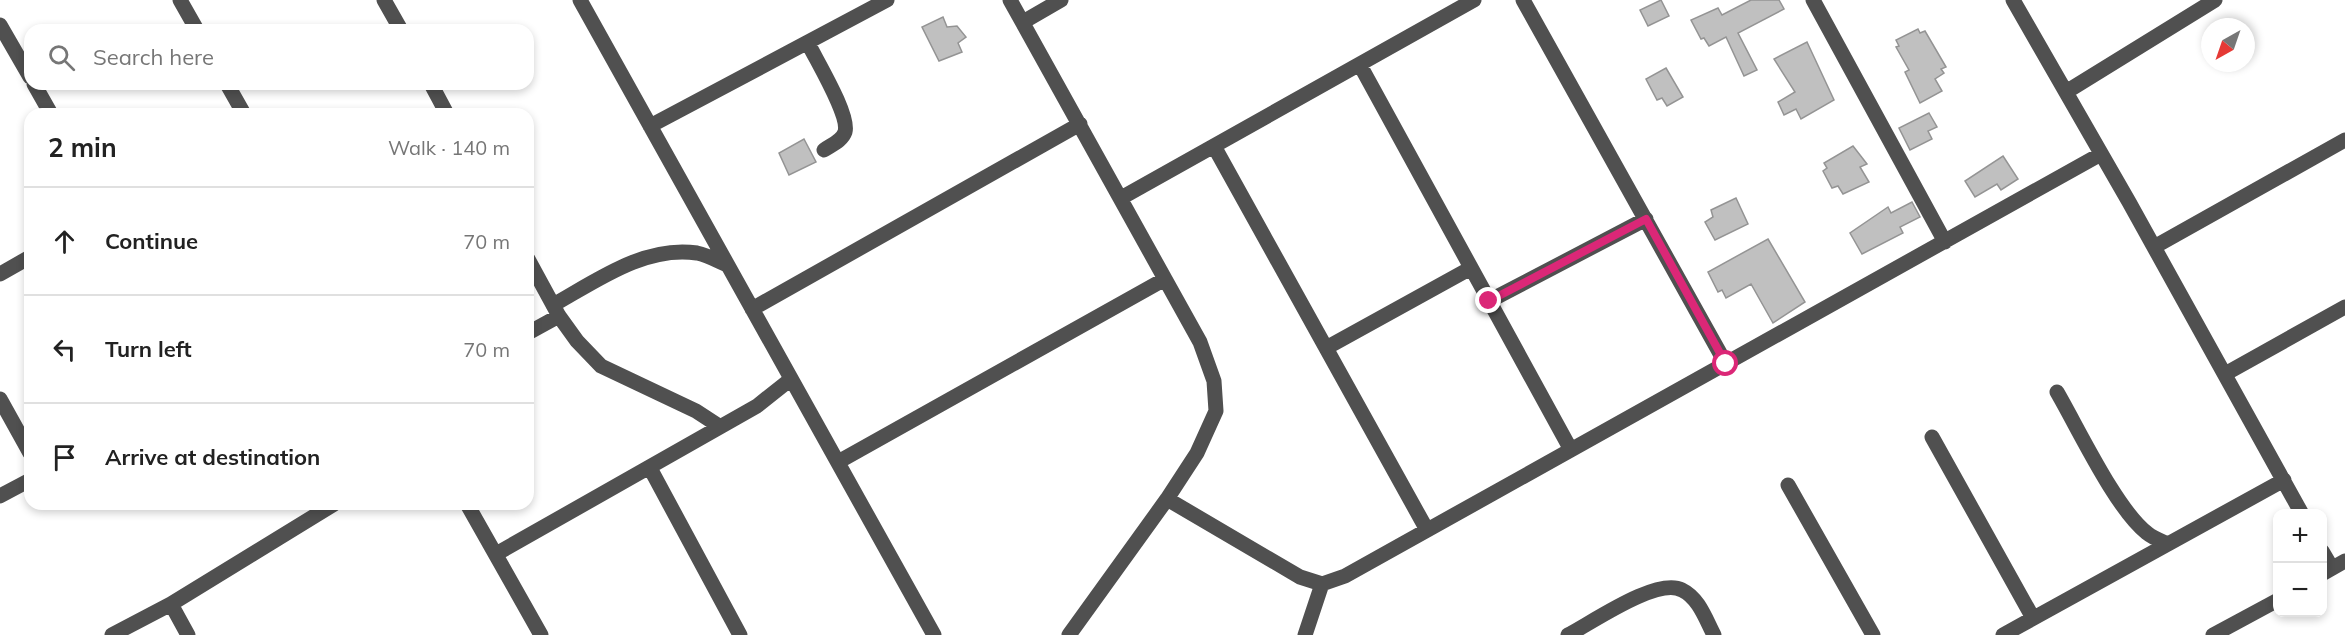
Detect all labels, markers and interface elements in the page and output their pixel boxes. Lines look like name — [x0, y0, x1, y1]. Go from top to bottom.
north arrow — [2201, 18, 2255, 72]
search box — [24, 24, 534, 90]
icon: search — [45, 41, 78, 74]
text: Search here — [93, 43, 214, 71]
text: 2 min — [48, 131, 117, 164]
text: Walk · 140 m — [388, 135, 510, 160]
icon: ahead — [48, 225, 81, 258]
text: Continue — [105, 227, 198, 255]
text: 70 m — [463, 229, 510, 254]
route end — [1475, 287, 1501, 313]
icon: left — [48, 333, 81, 366]
text: Turn left — [105, 335, 192, 363]
text: 70 m — [463, 337, 510, 362]
route start — [1712, 350, 1738, 376]
icon: arrive — [48, 441, 81, 474]
text: Arrive at destination — [105, 443, 320, 471]
map controls — [2273, 509, 2327, 617]
button: + — [2273, 509, 2327, 563]
button: − — [2273, 563, 2327, 617]

